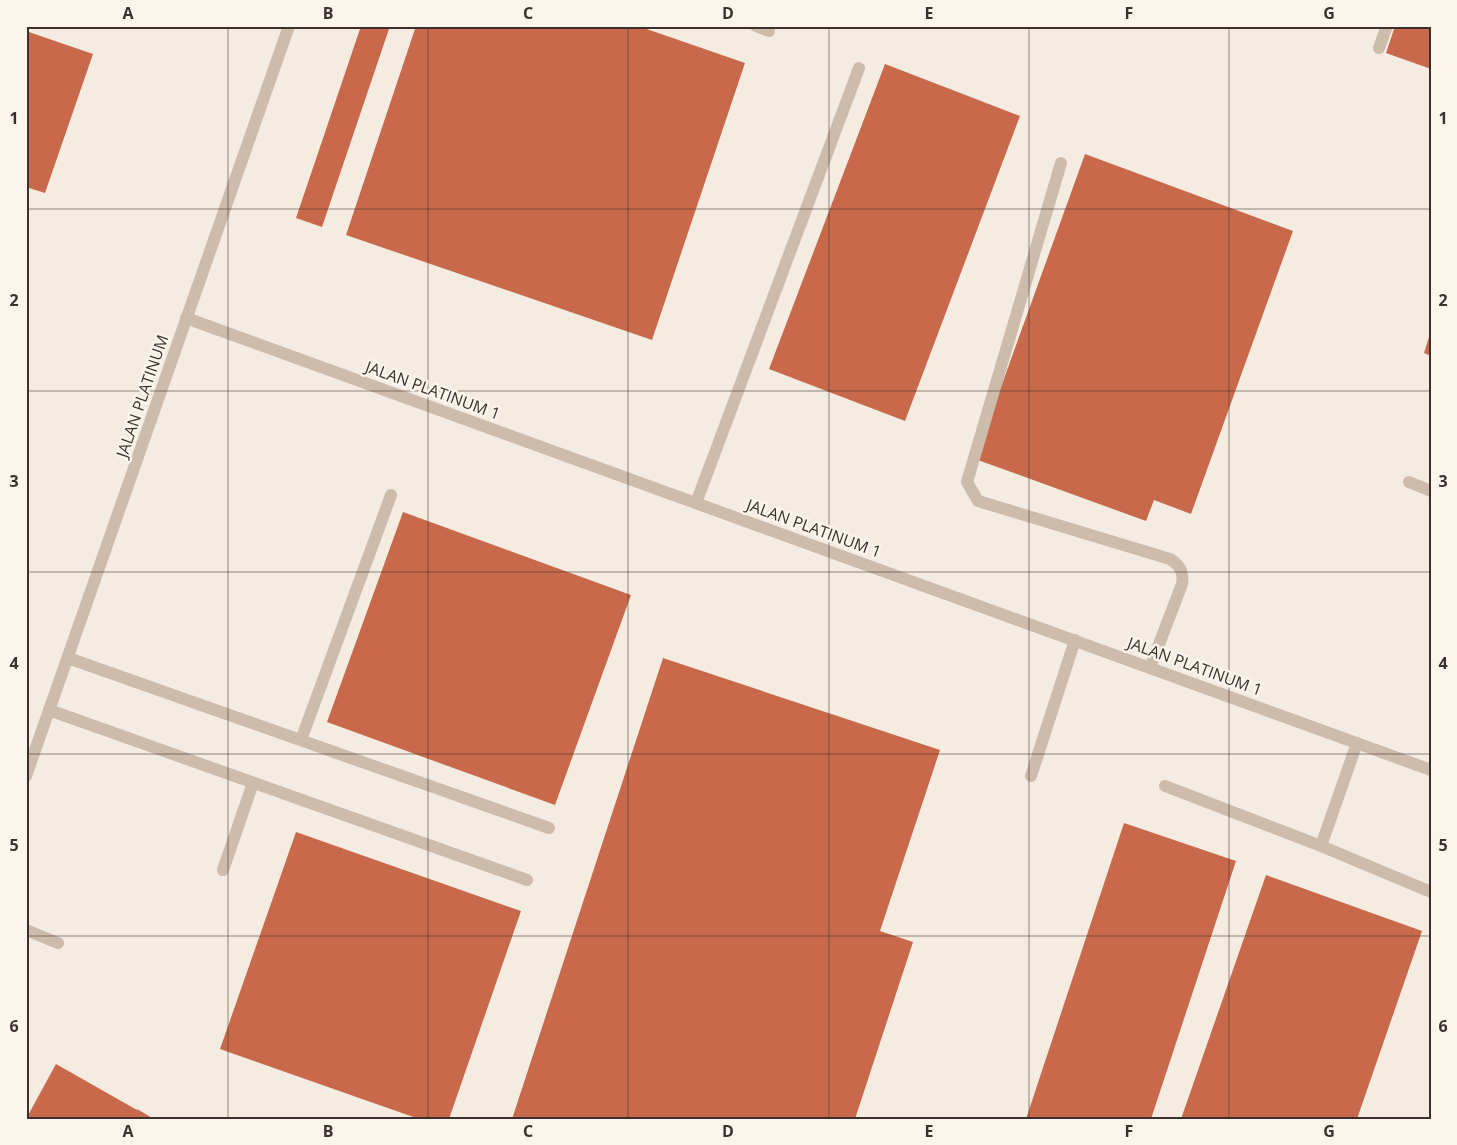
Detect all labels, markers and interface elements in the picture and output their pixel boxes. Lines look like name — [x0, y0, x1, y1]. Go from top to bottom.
text: A — [122, 2, 134, 24]
text: B — [323, 2, 333, 24]
text: C — [523, 2, 533, 24]
text: D — [722, 2, 734, 24]
text: E — [925, 2, 934, 24]
text: F — [1125, 2, 1133, 24]
text: G — [1323, 2, 1335, 24]
text: 1 — [9, 107, 19, 129]
text: 1 — [1438, 107, 1448, 129]
text: 2 — [9, 289, 19, 311]
text: 2 — [1438, 289, 1448, 311]
street label: JALAN PLATINUM — [110, 332, 173, 462]
street label: JALAN PLATINUM 1 — [361, 355, 503, 425]
text: 3 — [9, 470, 19, 492]
text: 3 — [1438, 470, 1448, 492]
street label: JALAN PLATINUM 1 — [742, 493, 884, 563]
street label: JALAN PLATINUM 1 — [1123, 631, 1265, 701]
text: 4 — [9, 652, 19, 674]
text: 4 — [1438, 652, 1448, 674]
text: 5 — [9, 834, 19, 856]
text: 5 — [1438, 834, 1448, 856]
text: 6 — [9, 1015, 19, 1037]
text: 6 — [1438, 1015, 1448, 1037]
text: A — [122, 1120, 134, 1142]
text: B — [323, 1120, 333, 1142]
text: C — [523, 1120, 533, 1142]
text: D — [722, 1120, 734, 1142]
text: E — [925, 1120, 934, 1142]
text: F — [1125, 1120, 1133, 1142]
text: G — [1323, 1120, 1335, 1142]

